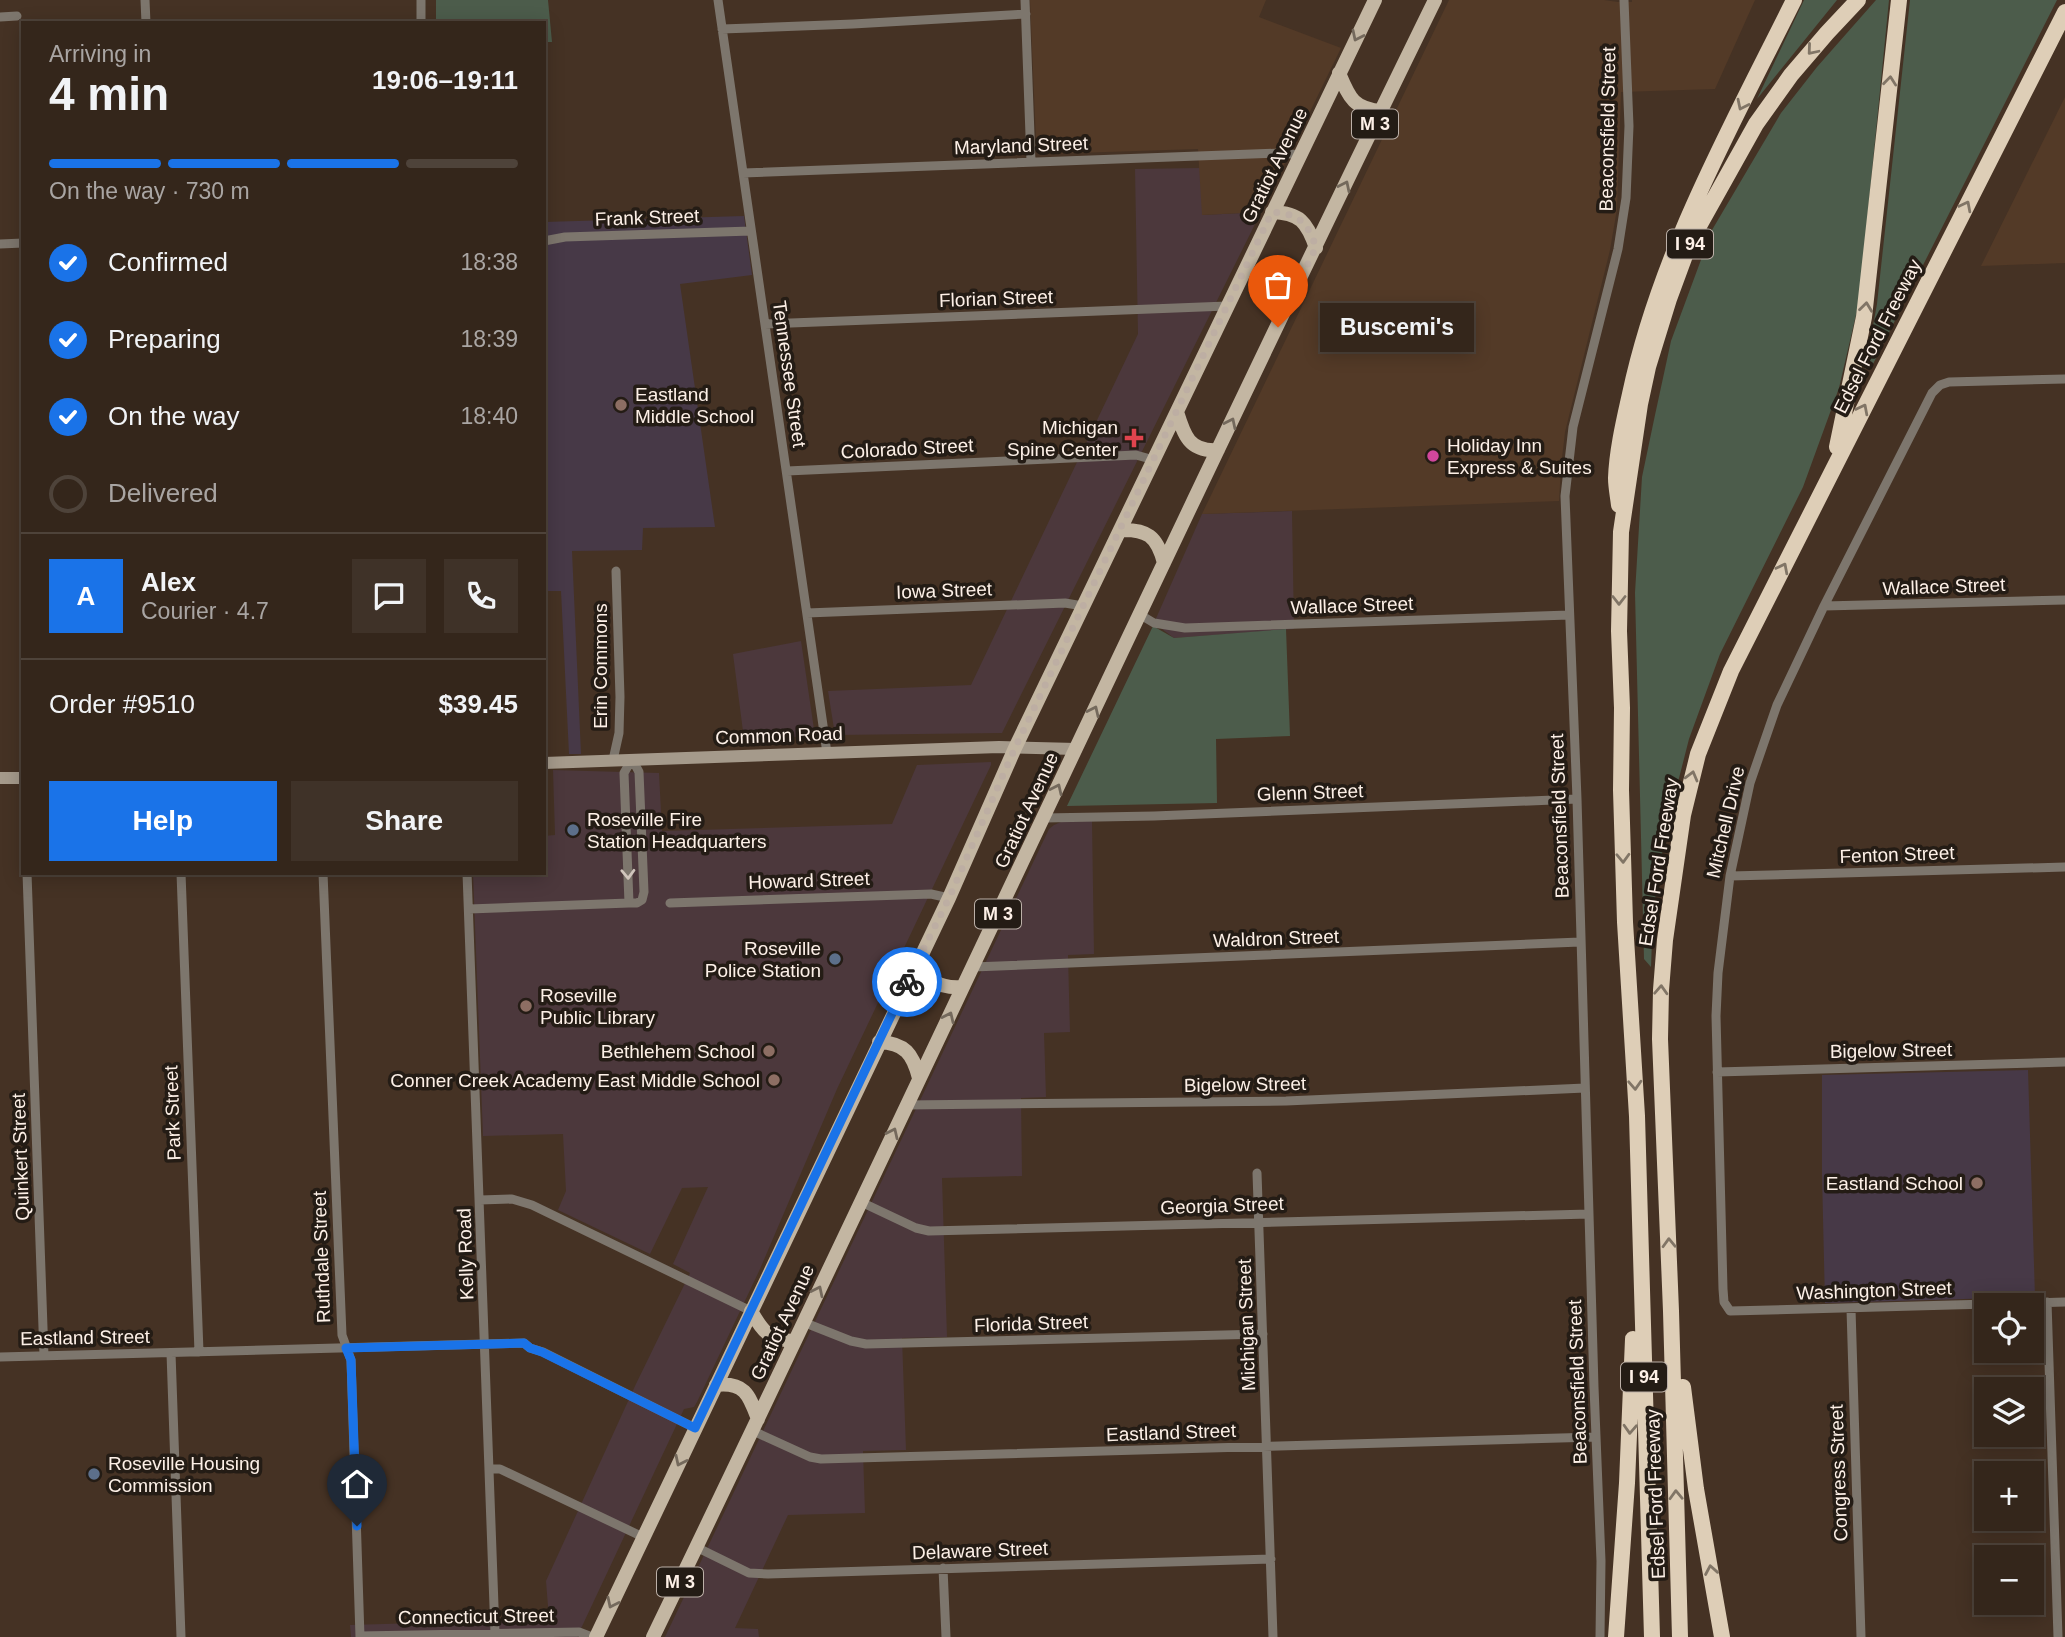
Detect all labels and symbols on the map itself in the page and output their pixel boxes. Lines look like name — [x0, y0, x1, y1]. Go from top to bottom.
one-way arrow — [1351, 29, 1365, 41]
one-way arrow — [1808, 42, 1820, 55]
street label: Beaconsfield Street — [1596, 46, 1619, 212]
one-way arrow — [1882, 75, 1897, 86]
one-way arrow — [1736, 98, 1750, 110]
street label: Gratiot Avenue — [1238, 104, 1311, 226]
road number: M 3 — [1352, 110, 1398, 139]
street label: Maryland Street — [954, 133, 1089, 158]
one-way arrow — [1337, 181, 1351, 193]
one-way arrow — [1958, 201, 1972, 213]
street label: Frank Street — [594, 205, 700, 230]
road number: I 94 — [1667, 230, 1713, 258]
pin — [1248, 255, 1308, 327]
street label: Edsel Ford Freeway — [1829, 255, 1926, 417]
street label: Florian Street — [939, 286, 1054, 311]
street label: Tennessee Street — [769, 299, 810, 449]
one-way arrow — [1858, 301, 1873, 313]
callout: Buscemi's — [1320, 302, 1474, 352]
place label: Eastland Middle School — [635, 384, 754, 427]
marker: Eastland Middle School — [613, 397, 629, 413]
one-way arrow — [1855, 404, 1869, 416]
place label: Michigan Spine Center — [1007, 417, 1119, 460]
one-way arrow — [1223, 418, 1237, 430]
marker: Michigan Spine Center — [1124, 428, 1144, 448]
street label: Colorado Street — [840, 434, 975, 462]
place label: Holiday Inn Express & Suites — [1447, 435, 1592, 478]
marker: Holiday Inn Express & Suites — [1425, 448, 1441, 464]
one-way arrow — [1774, 563, 1788, 575]
street label: Wallace Street — [1882, 574, 2006, 599]
street label: Iowa Street — [896, 578, 993, 603]
street label: Wallace Street — [1290, 593, 1414, 618]
one-way arrow — [1611, 595, 1627, 606]
street label: Erin Commons — [590, 603, 611, 729]
one-way arrow — [1086, 706, 1100, 718]
street label: Common Road — [715, 723, 843, 748]
street label: Beaconsfield Street — [1546, 733, 1573, 899]
street label: Gratiot Avenue — [990, 749, 1062, 871]
street label: Mitchell Drive — [1702, 764, 1749, 880]
one-way arrow — [1684, 770, 1699, 782]
street label: Edsel Ford Freeway — [1635, 776, 1682, 948]
street label: Glenn Street — [1256, 780, 1364, 805]
one-way arrow — [1049, 784, 1063, 796]
place label: Roseville Fire Station Headquarters — [587, 809, 767, 852]
marker: Roseville Fire Station Headquarters — [565, 822, 581, 838]
street label: Fenton Street — [1839, 842, 1956, 867]
one-way arrow — [1615, 854, 1631, 864]
one-way arrow — [621, 868, 636, 879]
street label: Howard Street — [748, 868, 871, 893]
road number: M 3 — [975, 900, 1021, 929]
street label: Waldron Street — [1213, 926, 1340, 951]
place label: Roseville Police Station — [705, 938, 821, 981]
courier — [872, 947, 942, 1017]
marker: Roseville Police Station — [827, 951, 843, 967]
place label: Roseville Public Library — [540, 985, 656, 1028]
one-way arrow — [1654, 985, 1669, 996]
marker: Roseville Public Library — [518, 998, 534, 1014]
one-way arrow — [941, 1012, 955, 1024]
street label: Bigelow Street — [1830, 1039, 1953, 1062]
place label: Bethlehem School — [601, 1041, 755, 1062]
marker: Bethlehem School — [761, 1043, 777, 1059]
street label: Park Street — [160, 1064, 185, 1161]
place label: Conner Creek Academy East Middle School — [390, 1070, 760, 1091]
marker: Conner Creek Academy East Middle School — [766, 1072, 782, 1088]
street label: Bigelow Street — [1184, 1073, 1307, 1096]
one-way arrow — [1627, 1080, 1642, 1091]
street label: Quinkert Street — [8, 1092, 33, 1221]
one-way arrow — [885, 1128, 899, 1140]
place label: Eastland School — [1826, 1173, 1963, 1194]
marker: Eastland School — [1969, 1175, 1985, 1191]
street label: Ruthdale Street — [309, 1190, 334, 1323]
street label: Georgia Street — [1160, 1193, 1285, 1218]
street label: Kelly Road — [453, 1208, 478, 1300]
one-way arrow — [1661, 1238, 1676, 1249]
street label: Michigan Street — [1234, 1258, 1259, 1391]
street label: Gratiot Avenue — [746, 1261, 818, 1383]
street label: Washington Street — [1796, 1277, 1953, 1304]
one-way arrow — [810, 1286, 824, 1298]
street label: Beaconsfield Street — [1564, 1299, 1591, 1465]
street label: Florida Street — [974, 1311, 1089, 1336]
street label: Eastland Street — [20, 1326, 151, 1349]
road number: I 94 — [1621, 1362, 1667, 1392]
street label: Congress Street — [1826, 1403, 1851, 1542]
street label: Edsel Ford Freeway — [1642, 1408, 1669, 1579]
street label: Eastland Street — [1106, 1420, 1237, 1445]
one-way arrow — [1622, 1424, 1637, 1435]
place label: Roseville Housing Commission — [108, 1453, 260, 1496]
one-way arrow — [674, 1453, 688, 1466]
pin — [327, 1454, 387, 1526]
marker: Roseville Housing Commission — [86, 1466, 102, 1482]
one-way arrow — [1669, 1490, 1684, 1501]
street label: Delaware Street — [912, 1538, 1049, 1563]
one-way arrow — [1704, 1564, 1719, 1576]
road number: M 3 — [657, 1568, 703, 1596]
one-way arrow — [606, 1596, 620, 1608]
street label: Connecticut Street — [398, 1605, 555, 1628]

